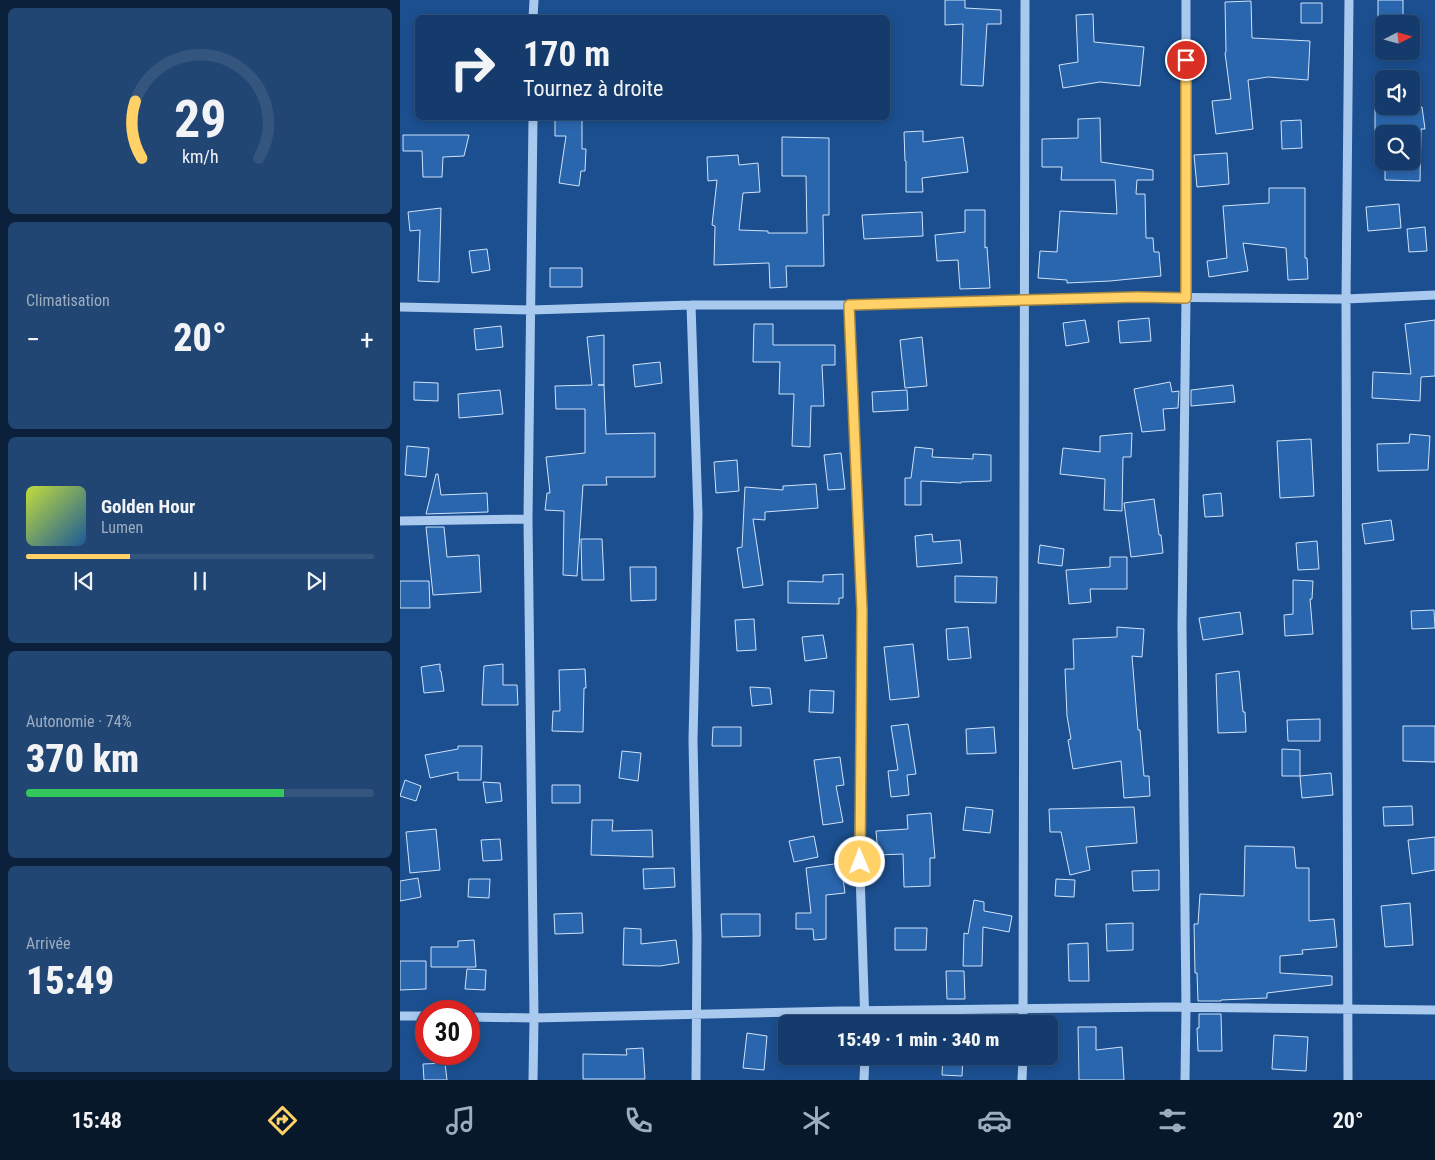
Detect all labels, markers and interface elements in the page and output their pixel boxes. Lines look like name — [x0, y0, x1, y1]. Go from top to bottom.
north arrow — [1375, 15, 1420, 60]
map controls — [1375, 15, 1420, 170]
text: 170 m — [523, 34, 610, 75]
icon: right — [440, 35, 505, 100]
pin — [1165, 39, 1207, 81]
icon: arrive — [1172, 46, 1200, 74]
button: sound — [1375, 70, 1420, 115]
text: Tournez à droite — [523, 76, 663, 101]
text: 29 — [174, 89, 226, 150]
button: search — [1375, 125, 1420, 170]
text: km/h — [182, 146, 218, 167]
text: Climatisation — [26, 291, 110, 310]
text: 20° — [173, 316, 227, 360]
text: − — [26, 323, 40, 356]
text: + — [360, 323, 374, 356]
text: Golden Hour — [101, 495, 195, 518]
text: Lumen — [101, 518, 143, 537]
icon: previous — [70, 567, 98, 595]
icon: pause — [186, 567, 214, 595]
icon: next — [302, 567, 330, 595]
text: Autonomie · 74% — [26, 712, 132, 731]
text: 370 km — [26, 737, 139, 781]
position arrow — [833, 835, 885, 887]
text: Arrivée — [26, 934, 70, 953]
text: 15:49 — [26, 959, 114, 1003]
speed limit sign: 30 — [415, 1000, 480, 1065]
text: 15:49 · 1 min · 340 m — [837, 1028, 999, 1051]
icon: directions — [265, 1103, 300, 1138]
icon: music — [443, 1103, 478, 1138]
icon: phone — [621, 1103, 656, 1138]
icon: climate — [799, 1103, 834, 1138]
icon: car — [977, 1103, 1012, 1138]
icon: filters — [1155, 1103, 1190, 1138]
text: 15:48 — [71, 1108, 122, 1133]
text: 20° — [1333, 1108, 1363, 1133]

